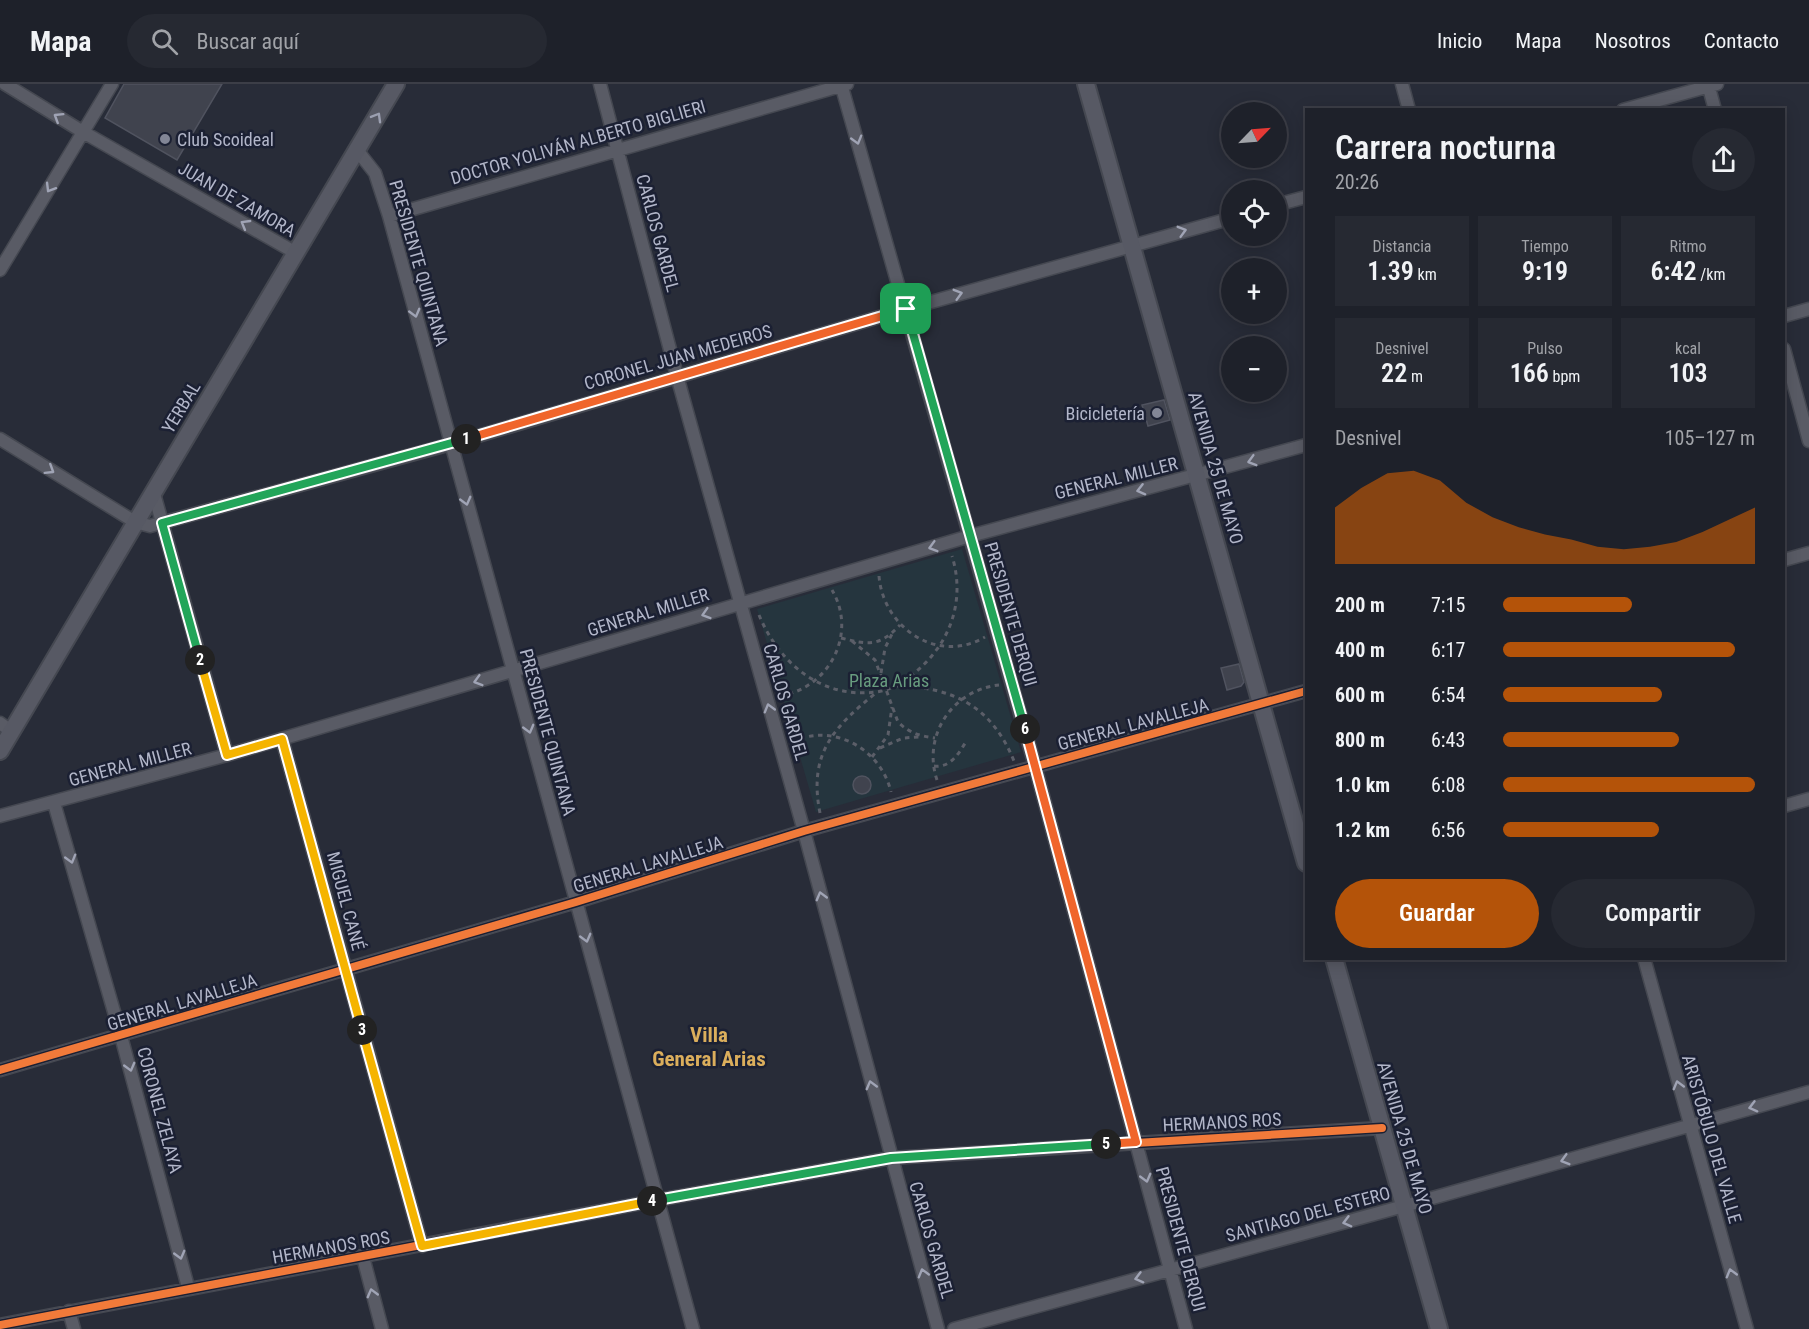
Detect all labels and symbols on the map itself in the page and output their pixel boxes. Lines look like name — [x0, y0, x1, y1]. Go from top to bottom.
street label: DOCTOR YOLIVÁN ALBERTO BIGLIERI — [448, 95, 708, 189]
north arrow — [1221, 102, 1287, 168]
one-way arrow — [54, 112, 64, 124]
one-way arrow — [369, 113, 381, 123]
place label: Club Scoideal — [177, 129, 274, 150]
marker: Club Scoideal — [158, 132, 172, 146]
one-way arrow — [850, 134, 862, 145]
street label: JUAN DE ZAMORA — [175, 157, 300, 241]
street label: CARLOS GARDEL — [632, 172, 684, 294]
street label: PRESIDENTE QUINTANA — [385, 177, 453, 349]
one-way arrow — [45, 182, 57, 192]
one-way arrow — [241, 220, 251, 231]
one-way arrow — [1177, 226, 1187, 239]
pin — [880, 283, 931, 334]
one-way arrow — [952, 289, 963, 301]
one-way arrow — [408, 307, 421, 317]
street label: CORONEL JUAN MEDEIROS — [582, 320, 774, 394]
street label: YERBAL — [157, 377, 205, 437]
street label: AVENIDA 25 DE MAYO — [1184, 389, 1248, 547]
place label: Bicicletería — [1066, 403, 1145, 424]
marker: Bicicletería — [1150, 406, 1164, 420]
pin: 1 — [451, 424, 481, 454]
street label: GENERAL MILLER — [1052, 452, 1180, 503]
one-way arrow — [1247, 453, 1257, 466]
one-way arrow — [44, 462, 54, 474]
one-way arrow — [1136, 483, 1146, 496]
one-way arrow — [459, 495, 471, 506]
street label: PRESIDENTE DERQUI — [980, 539, 1042, 689]
one-way arrow — [928, 540, 939, 552]
street label: GENERAL MILLER — [585, 583, 712, 640]
one-way arrow — [701, 607, 712, 619]
street label: CARLOS GARDEL — [759, 641, 813, 763]
pin: 2 — [185, 645, 215, 675]
street label: PRESIDENTE QUINTANA — [516, 646, 581, 818]
park label: Plaza Arias — [849, 670, 929, 691]
one-way arrow — [473, 674, 484, 686]
street label: GENERAL LAVALLEJA — [1055, 694, 1211, 754]
one-way arrow — [764, 703, 777, 713]
pin: 6 — [1010, 714, 1040, 744]
one-way arrow — [522, 724, 534, 734]
street label: GENERAL MILLER — [66, 737, 194, 790]
street label: GENERAL LAVALLEJA — [571, 831, 726, 897]
street label: MIGUEL CANÉ — [323, 849, 369, 953]
one-way arrow — [63, 854, 76, 864]
one-way arrow — [816, 891, 828, 902]
one-way arrow — [579, 932, 591, 943]
street label: GENERAL LAVALLEJA — [105, 969, 260, 1035]
pin: 3 — [347, 1015, 377, 1045]
district label: Villa General Arias — [652, 1023, 766, 1071]
street label: CORONEL ZELAYA — [133, 1045, 187, 1176]
street label: ARISTÓBULO DEL VALLE — [1678, 1052, 1746, 1226]
street label: AVENIDA 25 DE MAYO — [1373, 1059, 1437, 1217]
one-way arrow — [122, 1062, 135, 1072]
one-way arrow — [866, 1080, 878, 1090]
one-way arrow — [1673, 1080, 1685, 1091]
one-way arrow — [1748, 1099, 1758, 1112]
street label: HERMANOS ROS — [1162, 1108, 1282, 1136]
pin: 5 — [1091, 1129, 1121, 1159]
one-way arrow — [1560, 1153, 1571, 1165]
street label: PRESIDENTE DERQUI — [1152, 1164, 1210, 1314]
one-way arrow — [1138, 1173, 1151, 1183]
street label: CARLOS GARDEL — [905, 1179, 959, 1301]
street label: SANTIAGO DEL ESTERO — [1223, 1182, 1393, 1246]
pin: 4 — [637, 1186, 667, 1216]
one-way arrow — [1342, 1214, 1352, 1227]
street label: HERMANOS ROS — [271, 1226, 391, 1268]
one-way arrow — [173, 1250, 185, 1260]
one-way arrow — [917, 1268, 930, 1278]
one-way arrow — [1726, 1268, 1738, 1279]
one-way arrow — [1134, 1271, 1144, 1284]
one-way arrow — [367, 1288, 380, 1298]

